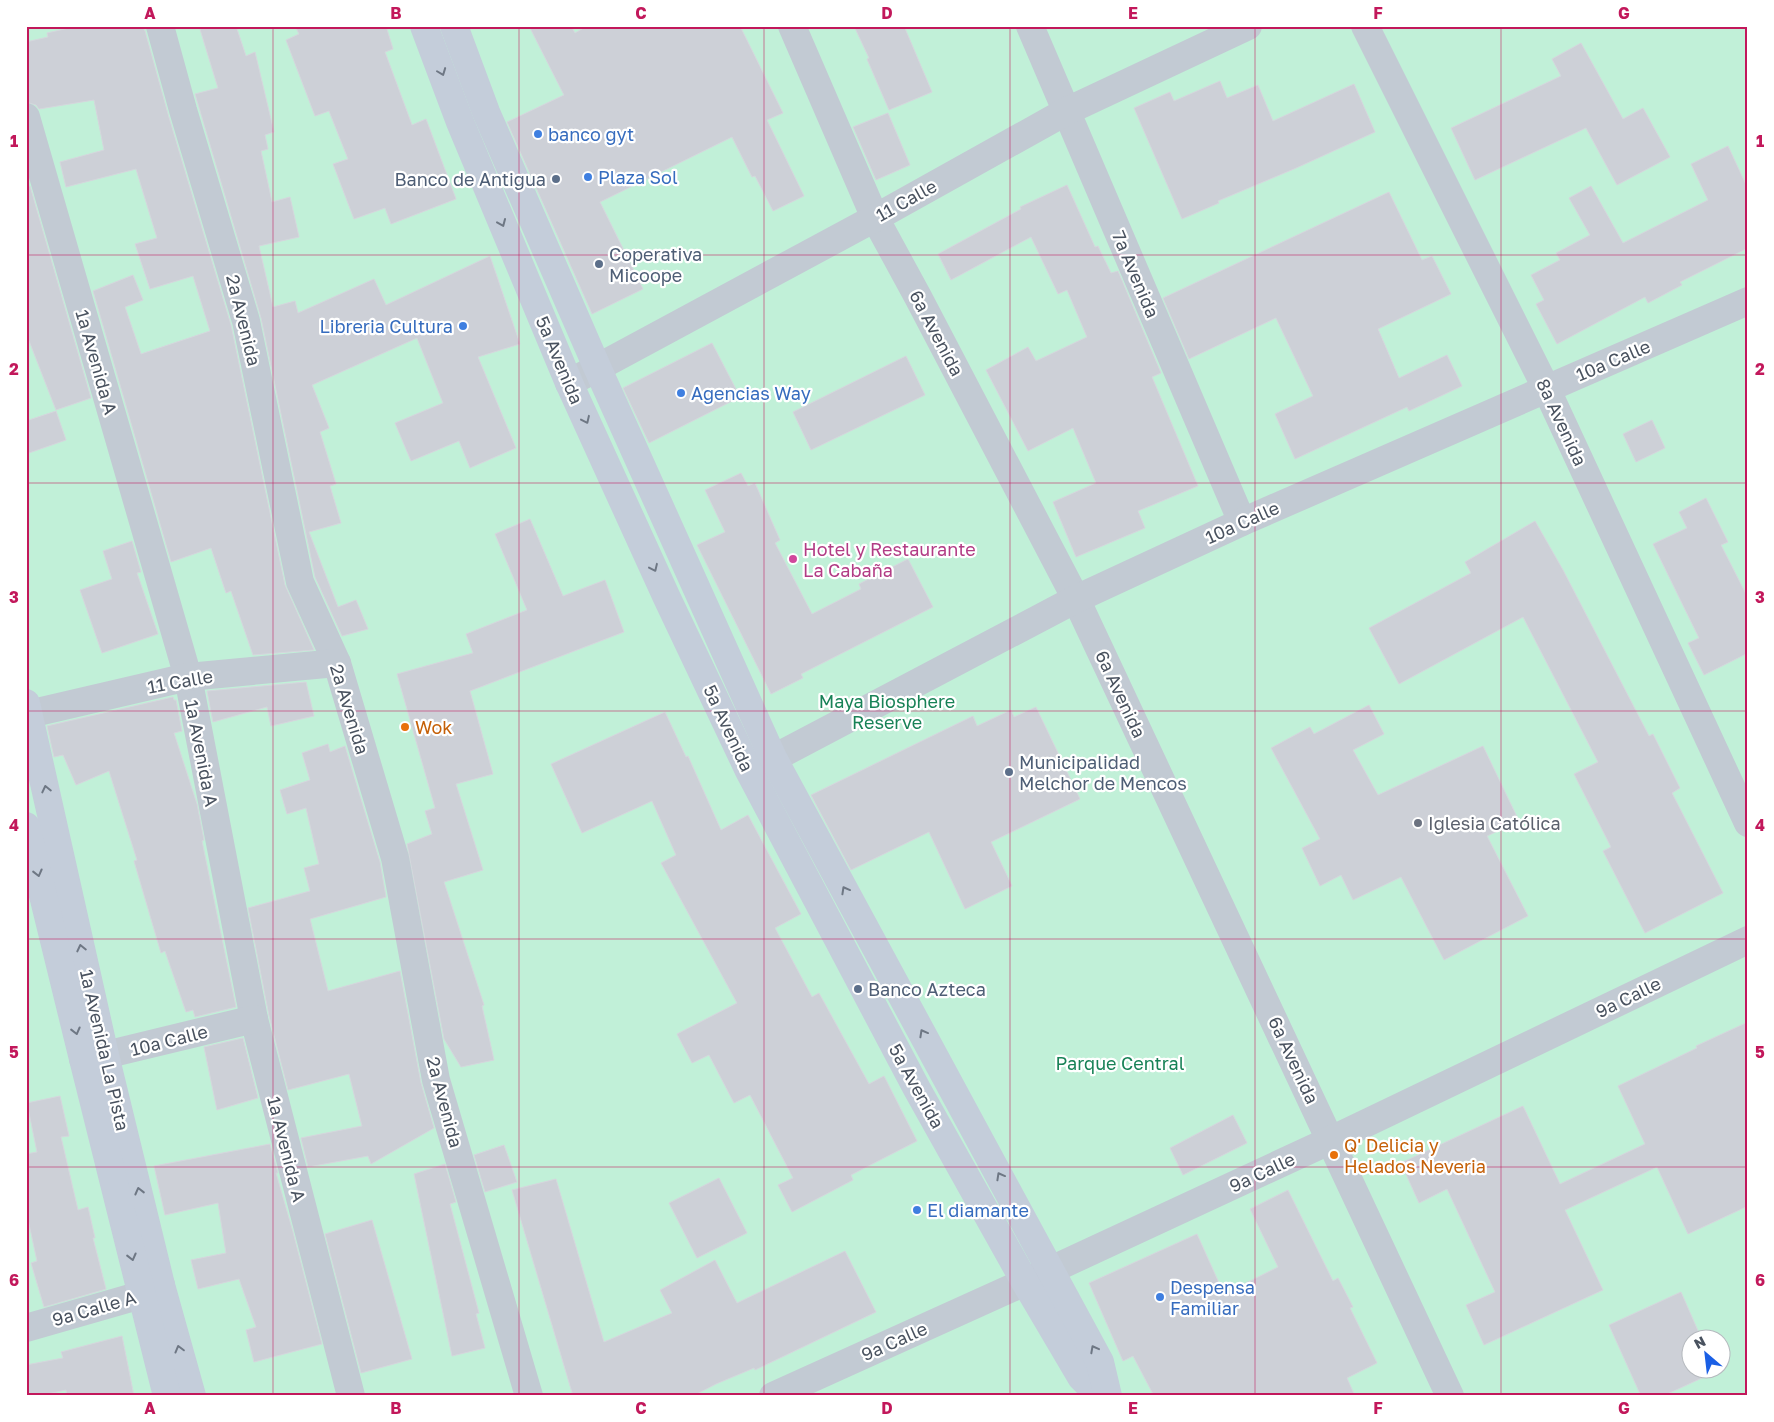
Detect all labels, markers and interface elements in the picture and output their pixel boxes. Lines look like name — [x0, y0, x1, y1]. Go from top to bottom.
text: A — [144, 3, 156, 23]
text: B — [390, 3, 402, 23]
text: C — [635, 3, 647, 23]
text: D — [881, 3, 893, 23]
text: E — [1128, 3, 1138, 23]
text: F — [1373, 3, 1383, 23]
text: G — [1618, 3, 1630, 23]
one-way arrow — [436, 67, 446, 76]
place label: banco gyt — [548, 123, 634, 145]
marker: banco gyt — [532, 128, 544, 140]
text: 1 — [10, 131, 18, 151]
text: 1 — [1756, 131, 1764, 151]
place label: Plaza Sol — [598, 166, 678, 188]
place label: Banco de Antigua — [394, 168, 546, 190]
marker: Plaza Sol — [582, 171, 594, 183]
marker: Banco de Antigua — [550, 173, 562, 185]
street label: 11 Calle — [872, 174, 940, 226]
one-way arrow — [497, 218, 507, 226]
street label: 7a Avenida — [1108, 227, 1164, 321]
place label: Coperativa Micoope — [609, 243, 702, 286]
marker: Coperativa Micoope — [593, 258, 605, 270]
street label: 2a Avenida — [222, 272, 266, 368]
street label: 6a Avenida — [905, 286, 969, 380]
street label: 1a Avenida A — [72, 307, 122, 417]
street label: 5a Avenida — [532, 313, 588, 407]
place label: Libreria Cultura — [319, 315, 453, 337]
marker: Libreria Cultura — [457, 320, 469, 332]
street label: 10a Calle — [1572, 334, 1654, 386]
text: 2 — [9, 359, 19, 379]
text: 2 — [1755, 359, 1765, 379]
street label: 8a Avenida — [1532, 375, 1592, 469]
place label: Agencias Way — [691, 382, 811, 404]
marker: Agencias Way — [675, 387, 687, 399]
one-way arrow — [580, 415, 591, 424]
street label: 10a Calle — [1202, 496, 1282, 548]
place label: Hotel y Restaurante La Cabaña — [803, 538, 976, 581]
marker: Hotel y Restaurante La Cabaña — [787, 553, 799, 565]
one-way arrow — [647, 563, 658, 572]
text: 3 — [9, 587, 19, 607]
text: 3 — [1755, 587, 1765, 607]
street label: 6a Avenida — [1091, 647, 1151, 741]
street label: 2a Avenida — [326, 661, 374, 757]
street label: 11 Calle — [146, 664, 214, 698]
street label: 5a Avenida — [699, 681, 759, 775]
park label: Maya Biosphere Reserve — [819, 690, 955, 733]
street label: 1a Avenida A — [181, 698, 223, 808]
place label: Wok — [415, 716, 453, 738]
marker: Wok — [399, 721, 411, 733]
place label: Municipalidad Melchor de Mencos — [1019, 751, 1187, 794]
marker: Municipalidad Melchor de Mencos — [1003, 766, 1015, 778]
one-way arrow — [41, 785, 52, 794]
place label: Iglesia Católica — [1428, 812, 1561, 834]
text: 4 — [9, 815, 19, 835]
text: 4 — [1755, 815, 1765, 835]
marker: Iglesia Católica — [1412, 817, 1424, 829]
one-way arrow — [32, 869, 43, 878]
one-way arrow — [841, 887, 851, 896]
one-way arrow — [77, 943, 87, 952]
street label: 1a Avenida La Pista — [76, 967, 134, 1133]
street label: 9a Calle — [1592, 972, 1664, 1022]
place label: Banco Azteca — [868, 978, 986, 1000]
marker: Banco Azteca — [852, 983, 864, 995]
street label: 6a Avenida — [1264, 1013, 1324, 1107]
street label: 10a Calle — [128, 1020, 210, 1060]
one-way arrow — [70, 1027, 81, 1036]
one-way arrow — [919, 1029, 929, 1038]
street label: 5a Avenida — [885, 1040, 949, 1132]
text: 5 — [9, 1042, 19, 1062]
text: 5 — [1755, 1042, 1765, 1062]
park label: Parque Central — [1055, 1052, 1185, 1074]
street label: 2a Avenida — [422, 1054, 468, 1150]
street label: 1a Avenida A — [263, 1094, 311, 1204]
place label: Q' Delicia y Helados Neveria — [1344, 1134, 1486, 1177]
street label: 9a Calle — [1226, 1147, 1298, 1197]
marker: Q' Delicia y Helados Neveria — [1328, 1149, 1340, 1161]
one-way arrow — [997, 1172, 1007, 1181]
one-way arrow — [134, 1187, 145, 1196]
place label: El diamante — [927, 1199, 1029, 1221]
marker: El diamante — [911, 1204, 923, 1216]
one-way arrow — [126, 1252, 137, 1261]
text: 6 — [9, 1270, 19, 1290]
text: 6 — [1755, 1270, 1765, 1290]
place label: Despensa Familiar — [1170, 1276, 1255, 1319]
street label: 9a Calle A — [49, 1286, 139, 1330]
marker: Despensa Familiar — [1154, 1291, 1166, 1303]
street label: 9a Calle — [858, 1317, 930, 1365]
north arrow — [1682, 1330, 1732, 1380]
text: N — [1691, 1332, 1708, 1352]
one-way arrow — [174, 1344, 185, 1353]
one-way arrow — [1090, 1346, 1100, 1355]
text: A — [144, 1398, 156, 1418]
text: B — [390, 1398, 402, 1418]
text: C — [635, 1398, 647, 1418]
text: D — [881, 1398, 893, 1418]
text: E — [1128, 1398, 1138, 1418]
text: F — [1373, 1398, 1383, 1418]
text: G — [1618, 1398, 1630, 1418]

